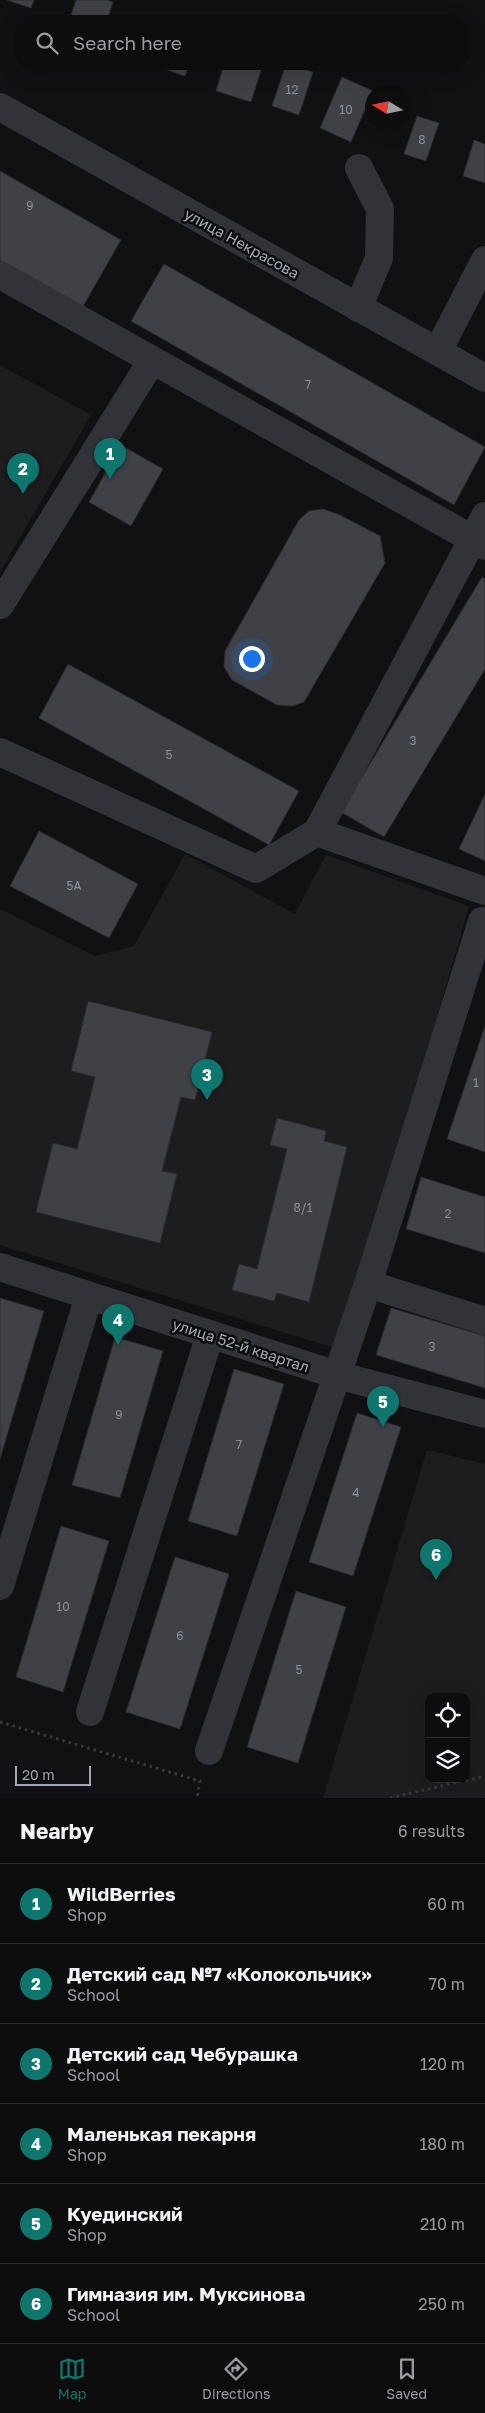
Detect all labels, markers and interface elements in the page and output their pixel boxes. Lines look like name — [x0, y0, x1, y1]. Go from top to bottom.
search box — [15, 15, 470, 70]
icon: search — [33, 29, 61, 57]
text: Search here — [73, 31, 182, 54]
house number: 12 — [286, 82, 298, 97]
north arrow — [365, 85, 410, 130]
house number: 10 — [339, 102, 353, 117]
house number: 8 — [418, 132, 426, 147]
house number: 9 — [26, 198, 34, 213]
street label: улица Некрасова — [182, 204, 302, 282]
house number: 7 — [305, 377, 311, 392]
pin: 1 — [94, 438, 126, 479]
pin: 2 — [7, 453, 39, 494]
your location — [239, 646, 265, 672]
house number: 3 — [409, 733, 417, 748]
house number: 5 — [166, 747, 173, 762]
house number: 5А — [66, 878, 82, 893]
pin: 3 — [191, 1059, 223, 1100]
house number: 1 — [473, 1075, 479, 1090]
house number: 8/1 — [294, 1200, 313, 1215]
house number: 2 — [445, 1206, 452, 1221]
pin: 4 — [102, 1304, 134, 1345]
street label: улица 52-й квартал — [170, 1314, 312, 1376]
house number: 3 — [428, 1339, 436, 1354]
pin: 5 — [367, 1386, 399, 1427]
house number: 9 — [115, 1407, 123, 1422]
house number: 7 — [236, 1437, 242, 1452]
house number: 4 — [352, 1485, 360, 1500]
pin: 6 — [420, 1539, 452, 1580]
house number: 10 — [56, 1599, 70, 1614]
house number: 6 — [176, 1628, 184, 1643]
house number: 5 — [296, 1662, 303, 1677]
map controls — [425, 1693, 470, 1783]
button: locate — [425, 1693, 470, 1738]
button: layers — [425, 1738, 470, 1783]
scale bar — [15, 1763, 91, 1786]
text: 20 m — [22, 1766, 55, 1783]
text: Nearby — [20, 1818, 94, 1844]
text: 6 results — [398, 1821, 465, 1841]
text: WildBerries — [67, 1882, 176, 1905]
text: 1 — [32, 1894, 40, 1914]
text: 60 m — [427, 1894, 465, 1914]
text: Shop — [67, 1905, 107, 1925]
text: Детский сад №7 «Колокольчик» — [67, 1962, 372, 1985]
text: 2 — [31, 1974, 41, 1994]
text: 70 m — [428, 1974, 465, 1994]
text: School — [67, 1985, 120, 2005]
text: Детский сад Чебурашка — [67, 2042, 298, 2065]
text: 3 — [31, 2054, 41, 2074]
text: 120 m — [420, 2054, 465, 2074]
text: School — [67, 2065, 120, 2085]
text: Маленькая пекарня — [67, 2122, 256, 2145]
text: 4 — [31, 2134, 41, 2154]
text: 180 m — [419, 2134, 465, 2154]
text: Shop — [67, 2145, 107, 2165]
text: Куединский — [67, 2202, 183, 2225]
text: 5 — [31, 2214, 41, 2234]
text: 210 m — [420, 2214, 465, 2234]
text: Shop — [67, 2225, 107, 2245]
text: Гимназия им. Муксинова — [67, 2282, 305, 2305]
text: 6 — [31, 2294, 41, 2314]
text: 250 m — [418, 2294, 465, 2314]
text: School — [67, 2305, 120, 2325]
tab: Map — [58, 2355, 86, 2402]
tab: Directions — [202, 2355, 271, 2402]
tab: Saved — [386, 2355, 427, 2402]

